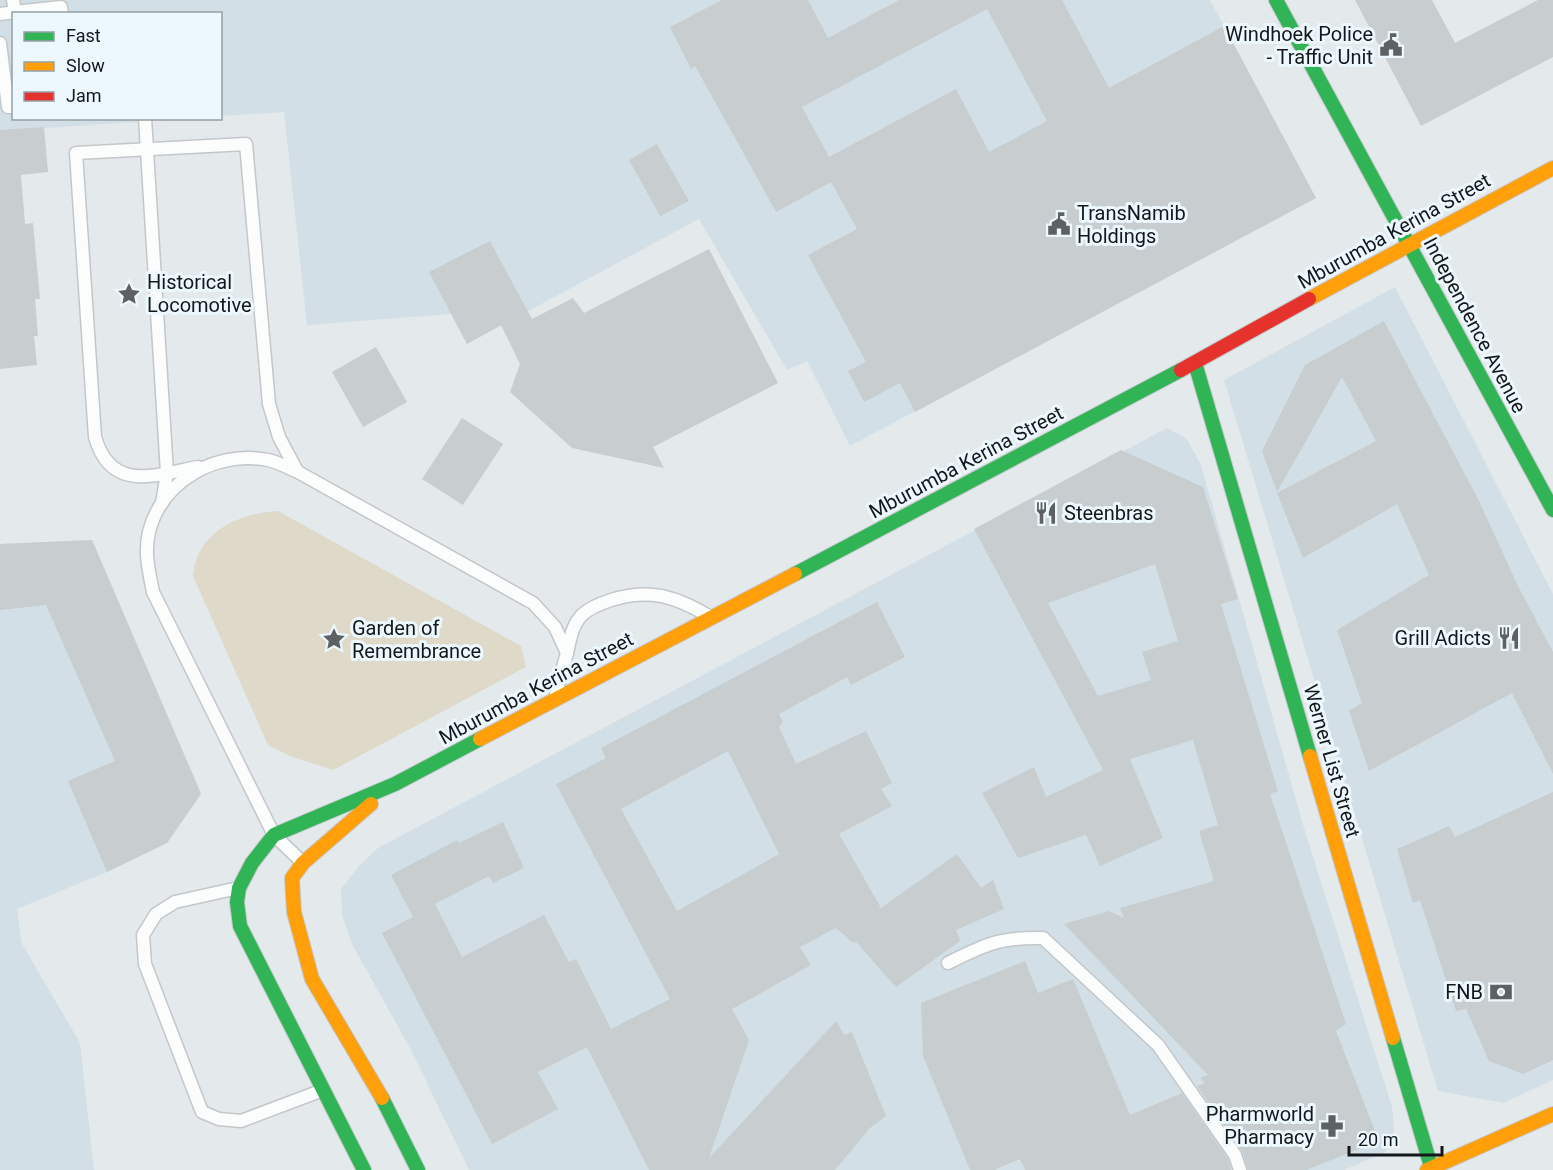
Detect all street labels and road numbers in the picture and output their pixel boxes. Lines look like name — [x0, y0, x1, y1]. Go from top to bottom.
street label: Mburumba Kerina Street — [1294, 168, 1494, 294]
street label: Independence Avenue — [1418, 233, 1532, 417]
street label: Mburumba Kerina Street — [865, 401, 1067, 523]
street label: Mburumba Kerina Street — [435, 627, 637, 749]
street label: Werner List Street — [1299, 682, 1365, 840]

